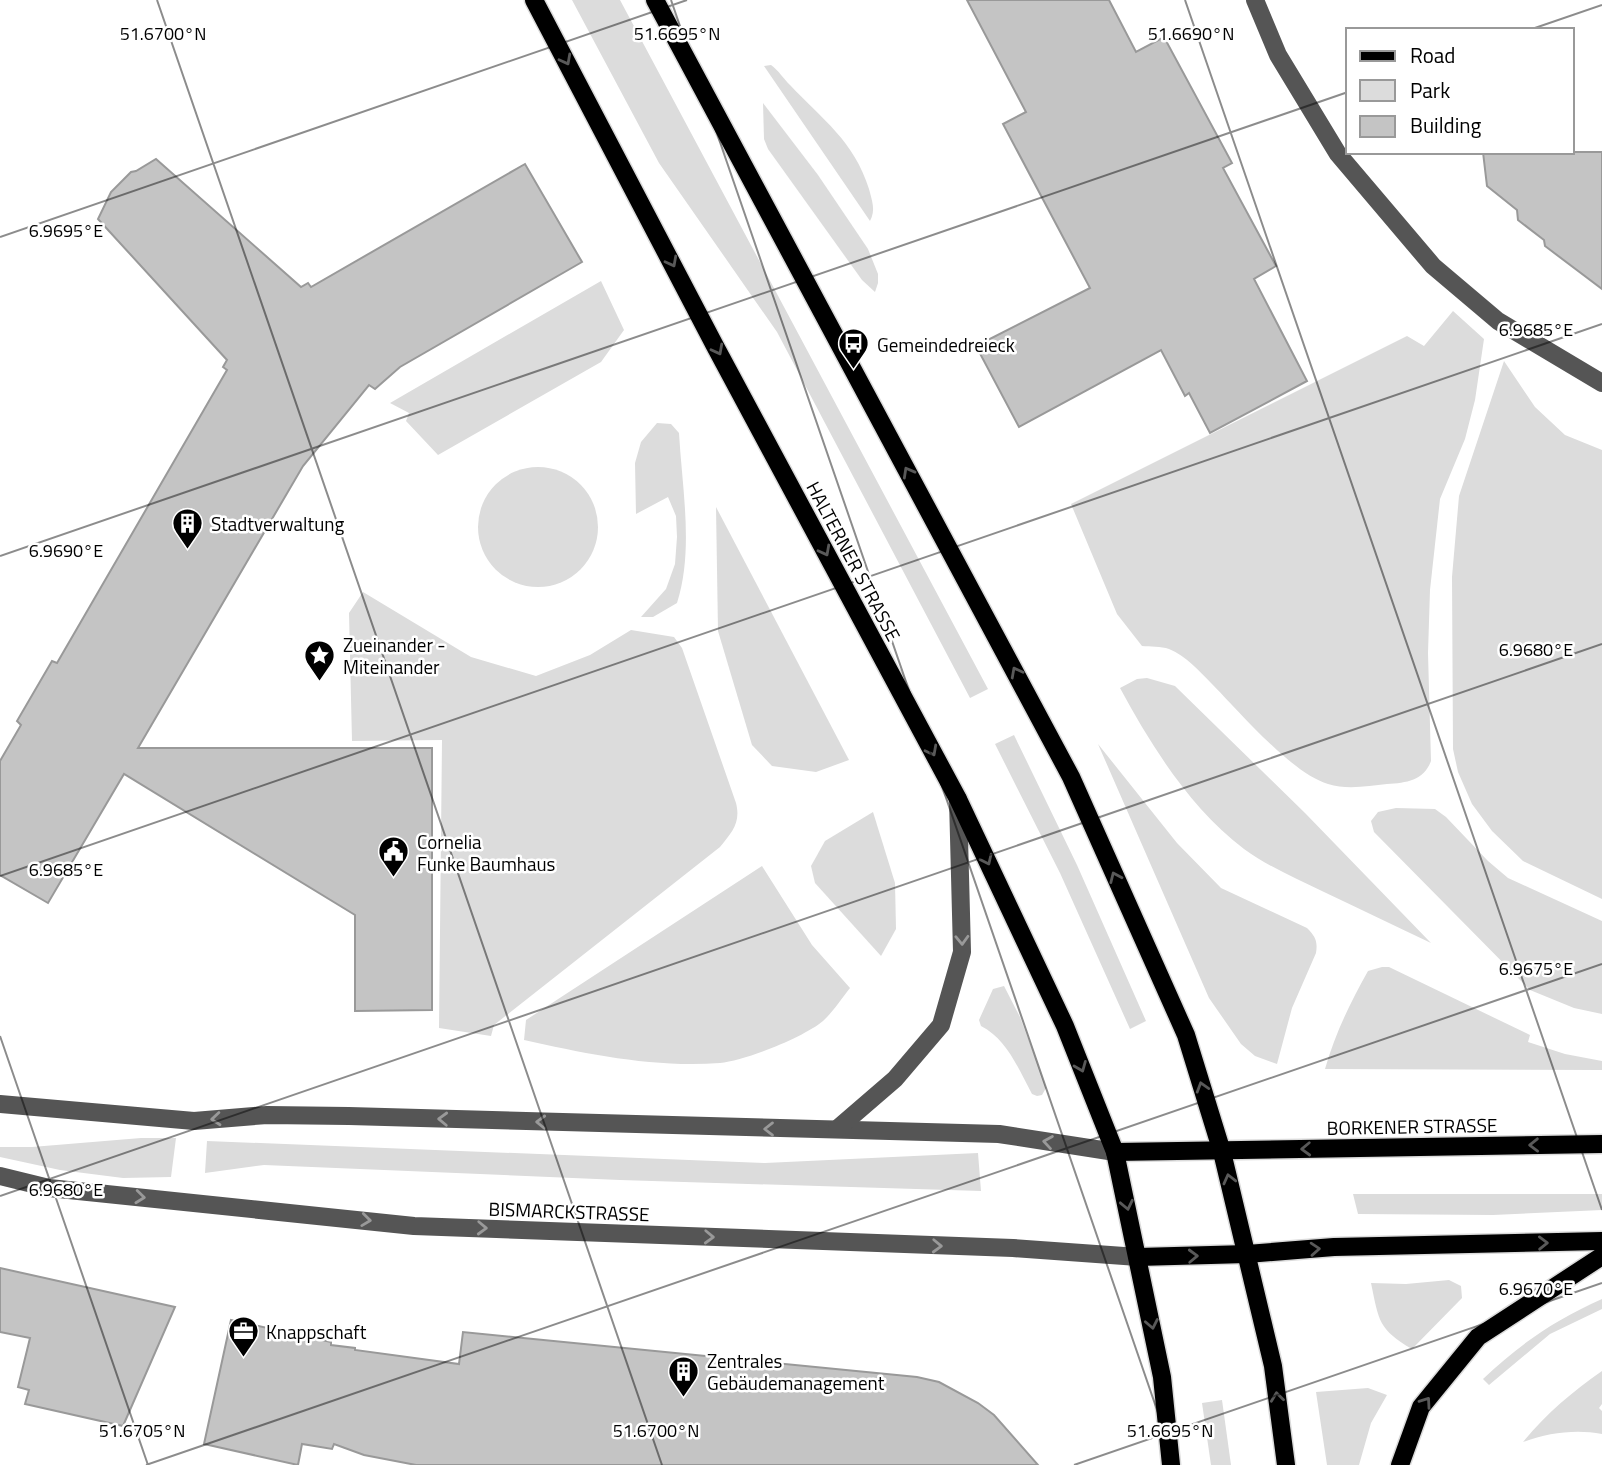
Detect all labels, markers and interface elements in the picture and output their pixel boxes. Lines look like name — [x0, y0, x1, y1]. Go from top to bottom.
text: 51.6700°N — [120, 20, 206, 47]
text: 51.6695°N — [634, 20, 720, 47]
text: 51.6690°N — [1148, 20, 1234, 47]
legend — [1346, 28, 1574, 154]
text: Road — [1410, 39, 1455, 71]
one-way arrow — [558, 53, 571, 66]
text: Park — [1410, 74, 1450, 106]
text: Building — [1410, 109, 1482, 141]
text: 6.9695°E — [29, 217, 103, 244]
one-way arrow — [664, 254, 677, 267]
text: 6.9685°E — [1499, 316, 1573, 343]
bus stop icon: Gemeindedreieck — [837, 327, 871, 371]
place label: Gemeindedreieck — [877, 330, 1015, 359]
one-way arrow — [709, 343, 723, 355]
one-way arrow — [903, 466, 916, 479]
street label: HALTERNER STRASSE — [800, 476, 908, 646]
building icon: Stadtverwaltung — [171, 506, 205, 550]
place label: Stadtverwaltung — [211, 509, 344, 538]
text: 6.9690°E — [29, 537, 103, 564]
one-way arrow — [817, 543, 830, 556]
place label: Zueinander - Miteinander — [343, 630, 445, 681]
text: 6.9680°E — [1499, 636, 1573, 663]
place icon: Zueinander - Miteinander — [303, 638, 337, 682]
one-way arrow — [1010, 667, 1024, 679]
one-way arrow — [924, 744, 938, 756]
place label: Cornelia Funke Baumhaus — [417, 827, 556, 878]
public building icon: Cornelia Funke Baumhaus — [377, 835, 411, 879]
one-way arrow — [979, 853, 993, 865]
text: 6.9685°E — [29, 856, 103, 883]
one-way arrow — [1109, 872, 1123, 884]
one-way arrow — [954, 936, 970, 946]
text: 6.9675°E — [1499, 955, 1573, 982]
one-way arrow — [1073, 1061, 1087, 1073]
one-way arrow — [1196, 1081, 1210, 1093]
street label: BORKENER STRASSE — [1326, 1110, 1498, 1142]
one-way arrow — [210, 1111, 221, 1126]
one-way arrow — [438, 1112, 449, 1127]
one-way arrow — [535, 1115, 546, 1130]
one-way arrow — [763, 1121, 773, 1137]
one-way arrow — [1042, 1135, 1054, 1150]
one-way arrow — [1528, 1137, 1539, 1153]
one-way arrow — [1301, 1141, 1311, 1157]
one-way arrow — [1223, 1173, 1237, 1185]
text: 6.9680°E — [29, 1176, 103, 1203]
one-way arrow — [134, 1189, 146, 1204]
street label: BISMARCKSTRASSE — [488, 1194, 650, 1228]
one-way arrow — [1118, 1199, 1133, 1211]
one-way arrow — [360, 1212, 372, 1227]
one-way arrow — [477, 1221, 488, 1236]
one-way arrow — [705, 1229, 715, 1245]
one-way arrow — [1537, 1235, 1548, 1250]
one-way arrow — [931, 1238, 942, 1253]
one-way arrow — [1310, 1242, 1321, 1257]
one-way arrow — [1187, 1248, 1198, 1263]
text: 6.9670°E — [1499, 1275, 1573, 1302]
office icon: Knappschaft — [226, 1314, 260, 1358]
place label: Knappschaft — [266, 1317, 367, 1346]
one-way arrow — [1143, 1318, 1158, 1330]
place label: Zentrales Gebäudemanagement — [707, 1346, 885, 1397]
building icon: Zentrales Gebäudemanagement — [667, 1354, 701, 1398]
one-way arrow — [1270, 1391, 1285, 1402]
one-way arrow — [1418, 1398, 1430, 1410]
text: 51.6705°N — [99, 1417, 185, 1444]
text: 51.6700°N — [613, 1417, 699, 1444]
text: 51.6695°N — [1127, 1417, 1213, 1444]

